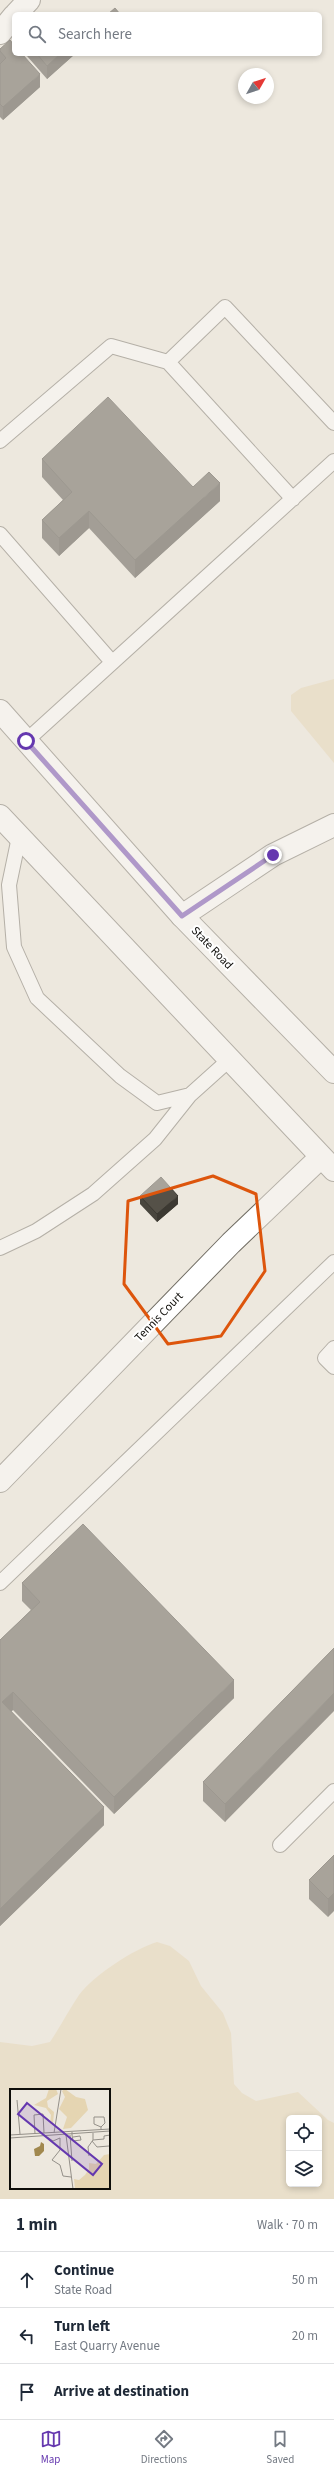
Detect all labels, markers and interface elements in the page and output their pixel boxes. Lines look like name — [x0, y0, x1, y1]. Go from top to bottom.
search box — [12, 12, 322, 56]
icon: search — [26, 23, 48, 45]
text: Search here — [58, 24, 132, 45]
north arrow — [238, 68, 274, 104]
route start — [17, 732, 35, 750]
route end — [264, 846, 282, 864]
street label: State Road — [187, 923, 237, 973]
street label: Tennis Court — [131, 1288, 187, 1346]
inset map — [10, 2089, 110, 2189]
map controls — [286, 2115, 322, 2187]
button: locate — [286, 2115, 322, 2151]
button: layers — [286, 2151, 322, 2187]
text: 1 min — [16, 2213, 57, 2237]
text: Walk · 70 m — [257, 2216, 318, 2234]
text: Continue — [54, 2260, 114, 2281]
icon: ahead — [16, 2269, 38, 2291]
text: 50 m — [292, 2271, 318, 2289]
text: State Road — [54, 2281, 112, 2299]
text: Turn left — [54, 2316, 110, 2337]
icon: left — [16, 2325, 38, 2347]
text: 20 m — [292, 2327, 318, 2345]
text: East Quarry Avenue — [54, 2337, 160, 2355]
icon: arrive — [16, 2381, 38, 2403]
text: Arrive at destination — [54, 2381, 189, 2402]
tab: Map — [40, 2428, 62, 2467]
tab: Directions — [141, 2428, 187, 2467]
tab: Saved — [266, 2428, 294, 2467]

